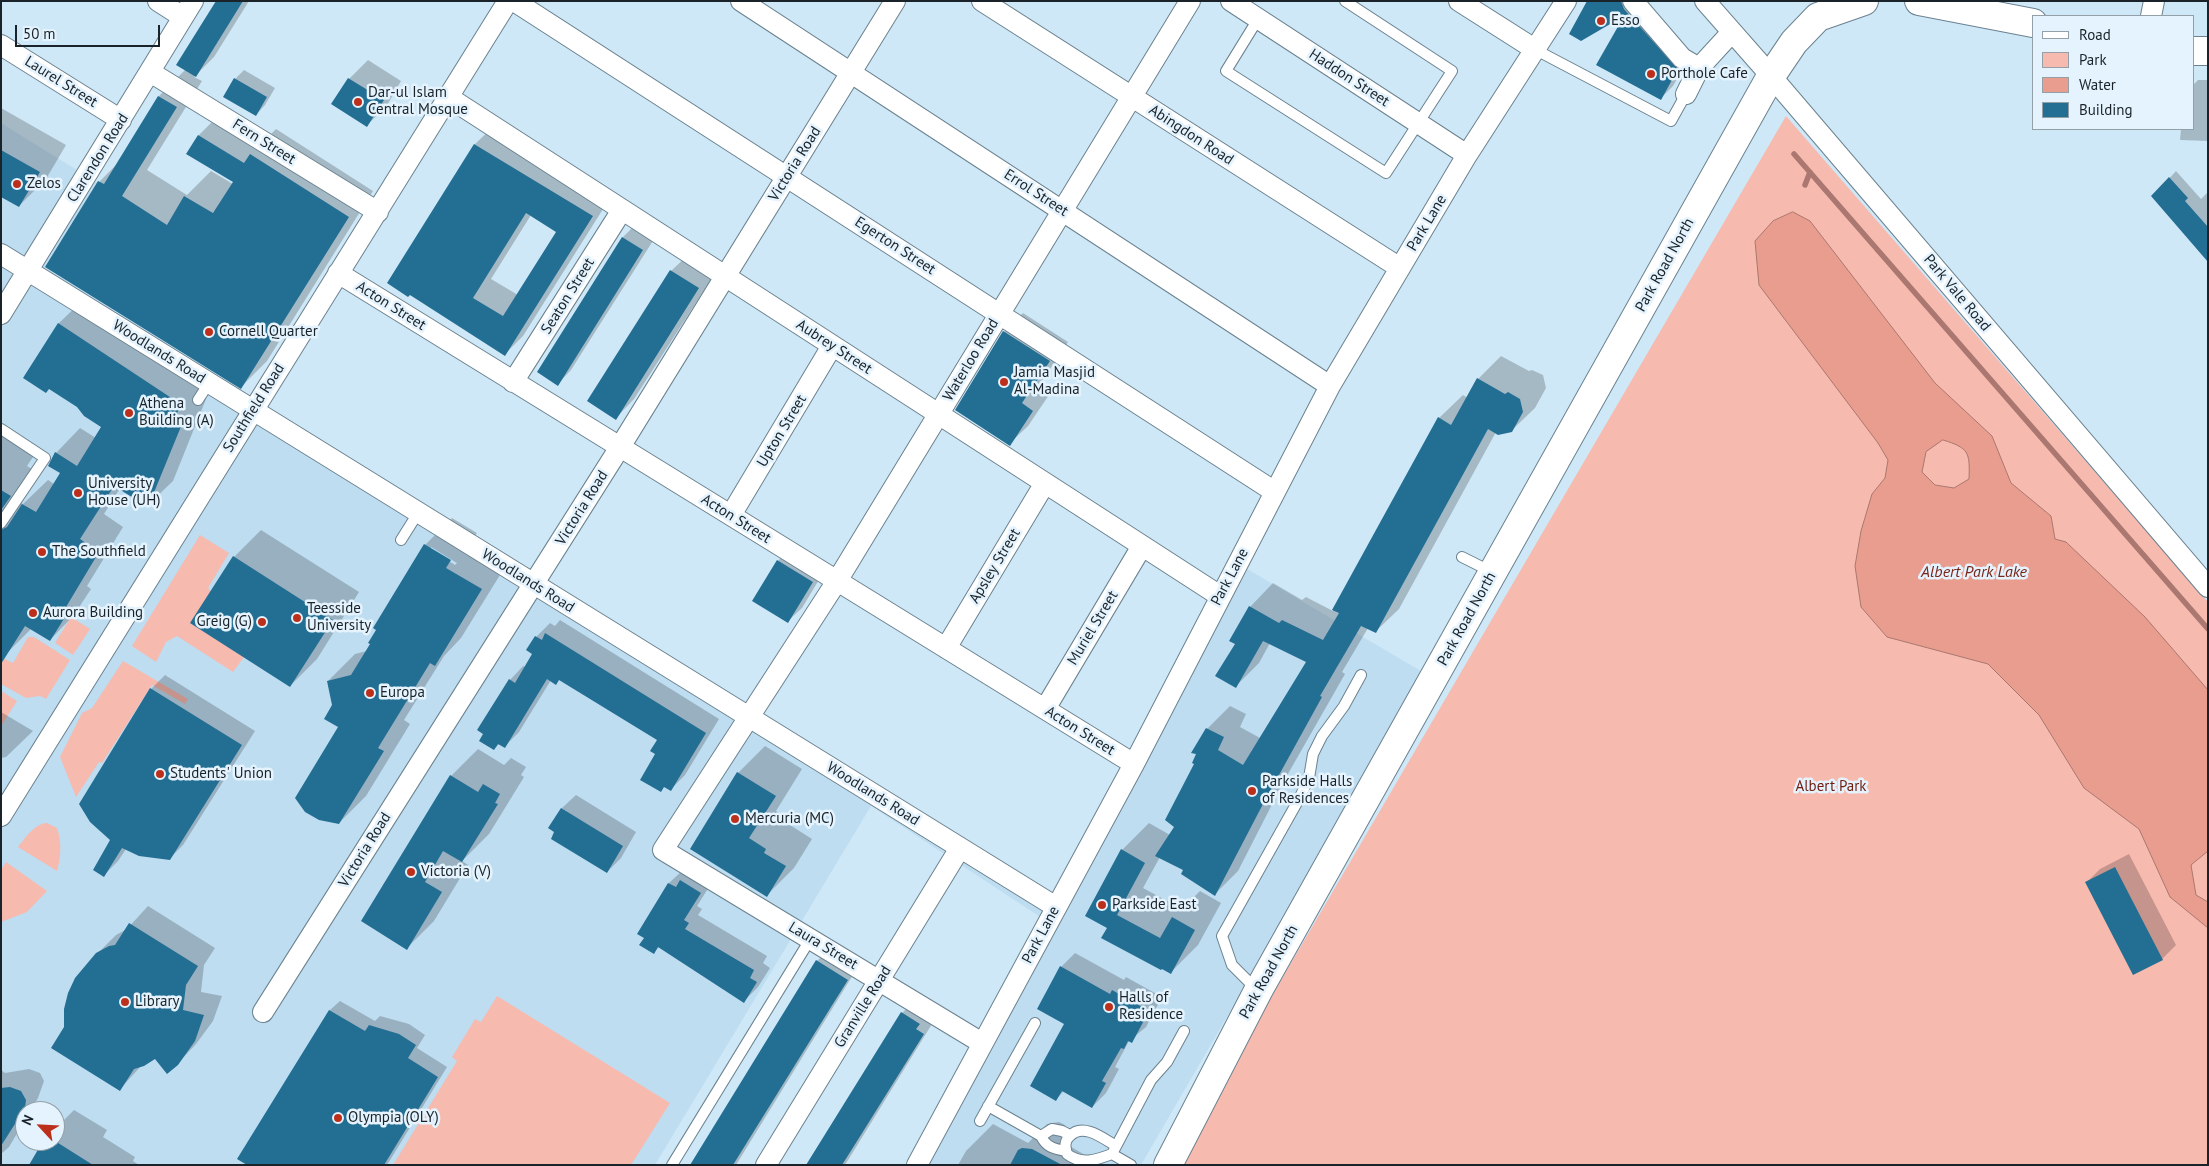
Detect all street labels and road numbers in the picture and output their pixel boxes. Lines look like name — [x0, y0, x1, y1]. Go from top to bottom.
street label: Haddon Street — [1305, 45, 1393, 111]
street label: Laurel Street — [21, 53, 101, 111]
street label: Abingdon Road — [1145, 101, 1237, 169]
street label: Clarendon Road — [64, 110, 132, 206]
street label: Fern Street — [229, 116, 299, 168]
street label: Victoria Road — [765, 123, 825, 205]
street label: Errol Street — [1000, 166, 1072, 220]
street label: Park Lane — [1403, 192, 1451, 254]
street label: Egerton Street — [851, 213, 939, 279]
street label: Park Road North — [1632, 215, 1698, 315]
street label: Park Vale Road — [1920, 251, 1994, 335]
street label: Seaton Street — [537, 255, 599, 337]
street label: Acton Street — [353, 277, 429, 335]
street label: Waterloo Road — [939, 315, 1003, 405]
street label: Woodlands Road — [109, 316, 209, 388]
street label: Aubrey Street — [793, 316, 875, 378]
street label: Southfield Road — [220, 360, 288, 456]
street label: Upton Street — [753, 391, 811, 471]
street label: Victoria Road — [552, 467, 612, 549]
street label: Acton Street — [698, 490, 774, 548]
street label: Apsley Street — [966, 525, 1024, 607]
street label: Woodlands Road — [478, 545, 578, 617]
street label: Park Lane — [1207, 545, 1253, 609]
street label: Park Road North — [1434, 569, 1500, 669]
street label: Muriel Street — [1064, 588, 1122, 668]
street label: Acton Street — [1042, 702, 1118, 760]
street label: Woodlands Road — [823, 758, 923, 830]
street label: Victoria Road — [335, 809, 395, 891]
street label: Park Lane — [1018, 903, 1064, 967]
street label: Laura Street — [785, 918, 861, 974]
street label: Park Road North — [1236, 922, 1302, 1022]
street label: Granville Road — [831, 963, 895, 1051]

